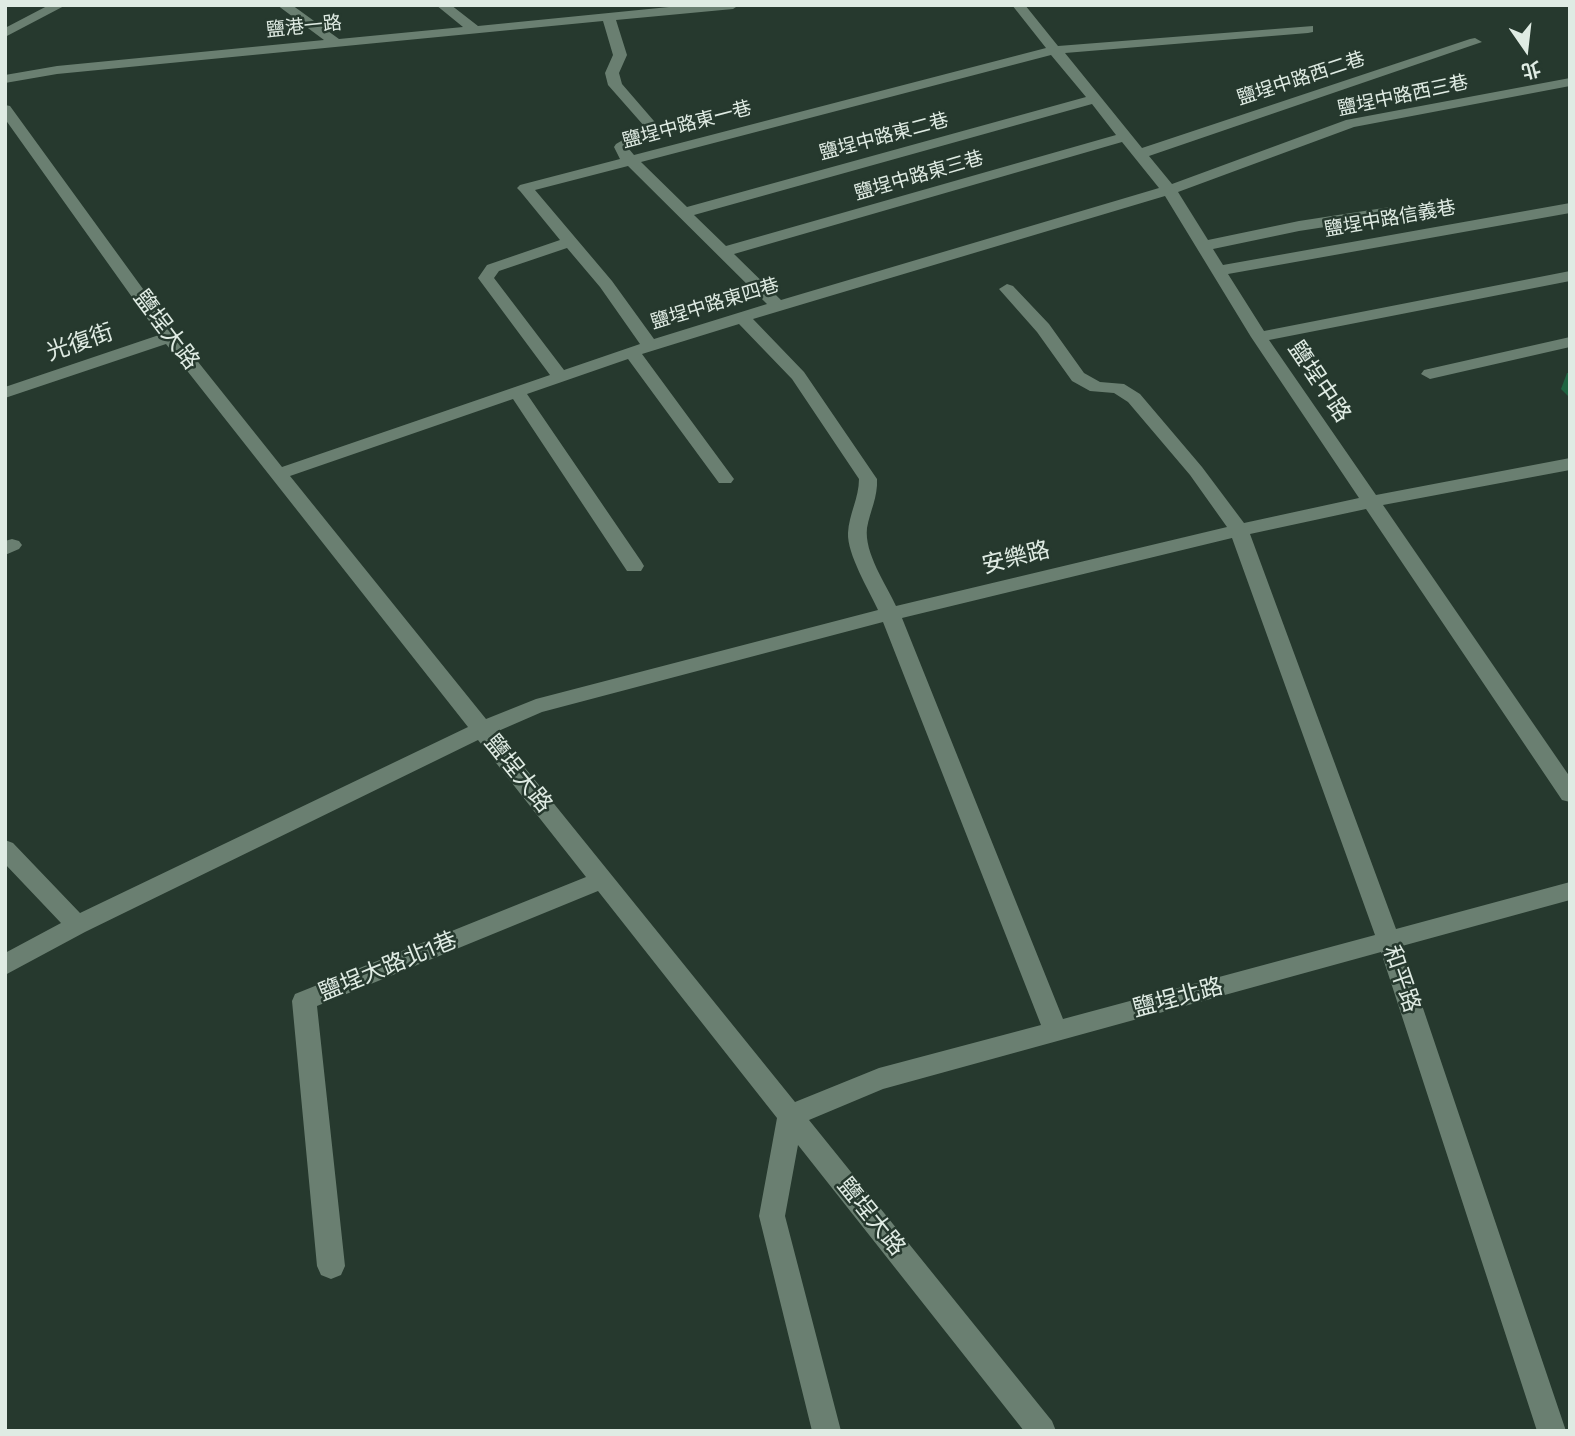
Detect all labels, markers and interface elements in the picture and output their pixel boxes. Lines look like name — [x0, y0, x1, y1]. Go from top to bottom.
street label: 鹽港一路 — [265, 12, 343, 42]
north arrow — [1491, 14, 1561, 84]
street label: 鹽埕中路西二巷 — [1234, 48, 1368, 110]
text: 北 — [1519, 56, 1543, 83]
street label: 鹽埕中路西三巷 — [1336, 71, 1470, 121]
street label: 鹽埕中路東一巷 — [620, 97, 754, 153]
street label: 鹽埕中路東二巷 — [817, 109, 951, 165]
street label: 鹽埕中路東三巷 — [852, 147, 986, 205]
street label: 鹽埕中路信義巷 — [1323, 196, 1457, 242]
street label: 鹽埕中路東四巷 — [648, 274, 782, 334]
street label: 鹽埕大路 — [127, 285, 205, 375]
street label: 光復街 — [43, 319, 117, 367]
street label: 鹽埕中路 — [1282, 336, 1356, 428]
street label: 安樂路 — [979, 536, 1053, 580]
street label: 鹽埕大路 — [478, 730, 558, 818]
street label: 鹽埕大路北1巷 — [315, 927, 461, 1007]
street label: 和平路 — [1377, 942, 1425, 1016]
street label: 鹽埕北路 — [1130, 973, 1226, 1023]
street label: 鹽埕大路 — [831, 1173, 911, 1261]

